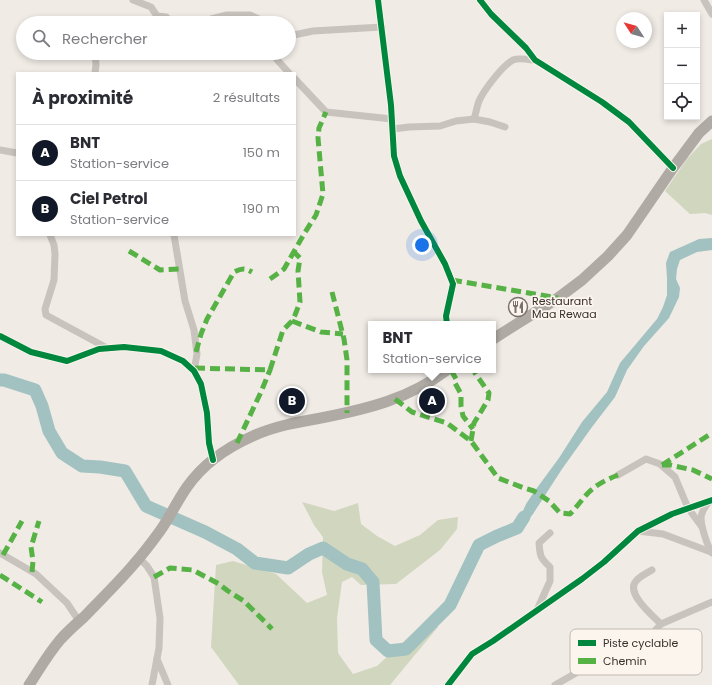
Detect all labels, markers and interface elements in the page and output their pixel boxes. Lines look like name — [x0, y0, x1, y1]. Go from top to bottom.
north arrow — [616, 12, 652, 48]
map controls — [664, 12, 700, 120]
button: + — [664, 12, 700, 48]
search box — [16, 16, 296, 60]
icon: search — [30, 27, 52, 49]
text: Rechercher — [62, 28, 148, 49]
button: − — [664, 48, 700, 84]
button: locate — [664, 84, 700, 120]
text: À proximité — [32, 86, 133, 110]
text: 2 résultats — [213, 88, 280, 107]
text: BNT — [70, 132, 100, 153]
text: A — [40, 143, 50, 162]
text: 150 m — [243, 143, 280, 162]
text: Station-service — [70, 154, 169, 173]
text: Ciel Petrol — [70, 188, 148, 209]
text: B — [41, 199, 49, 218]
text: 190 m — [243, 199, 280, 218]
text: Station-service — [70, 210, 169, 229]
your location — [412, 235, 432, 255]
place label: Restaurant Maa Rewaa — [532, 293, 597, 322]
restaurant icon: Restaurant Maa Rewaa — [507, 296, 529, 318]
popup — [368, 321, 496, 373]
text: BNT — [382, 327, 413, 348]
text: Station-service — [382, 349, 482, 368]
pin: B — [279, 386, 305, 416]
pin: A — [419, 386, 445, 416]
legend — [570, 629, 702, 675]
text: Piste cyclable — [603, 635, 678, 651]
text: Chemin — [603, 653, 646, 669]

